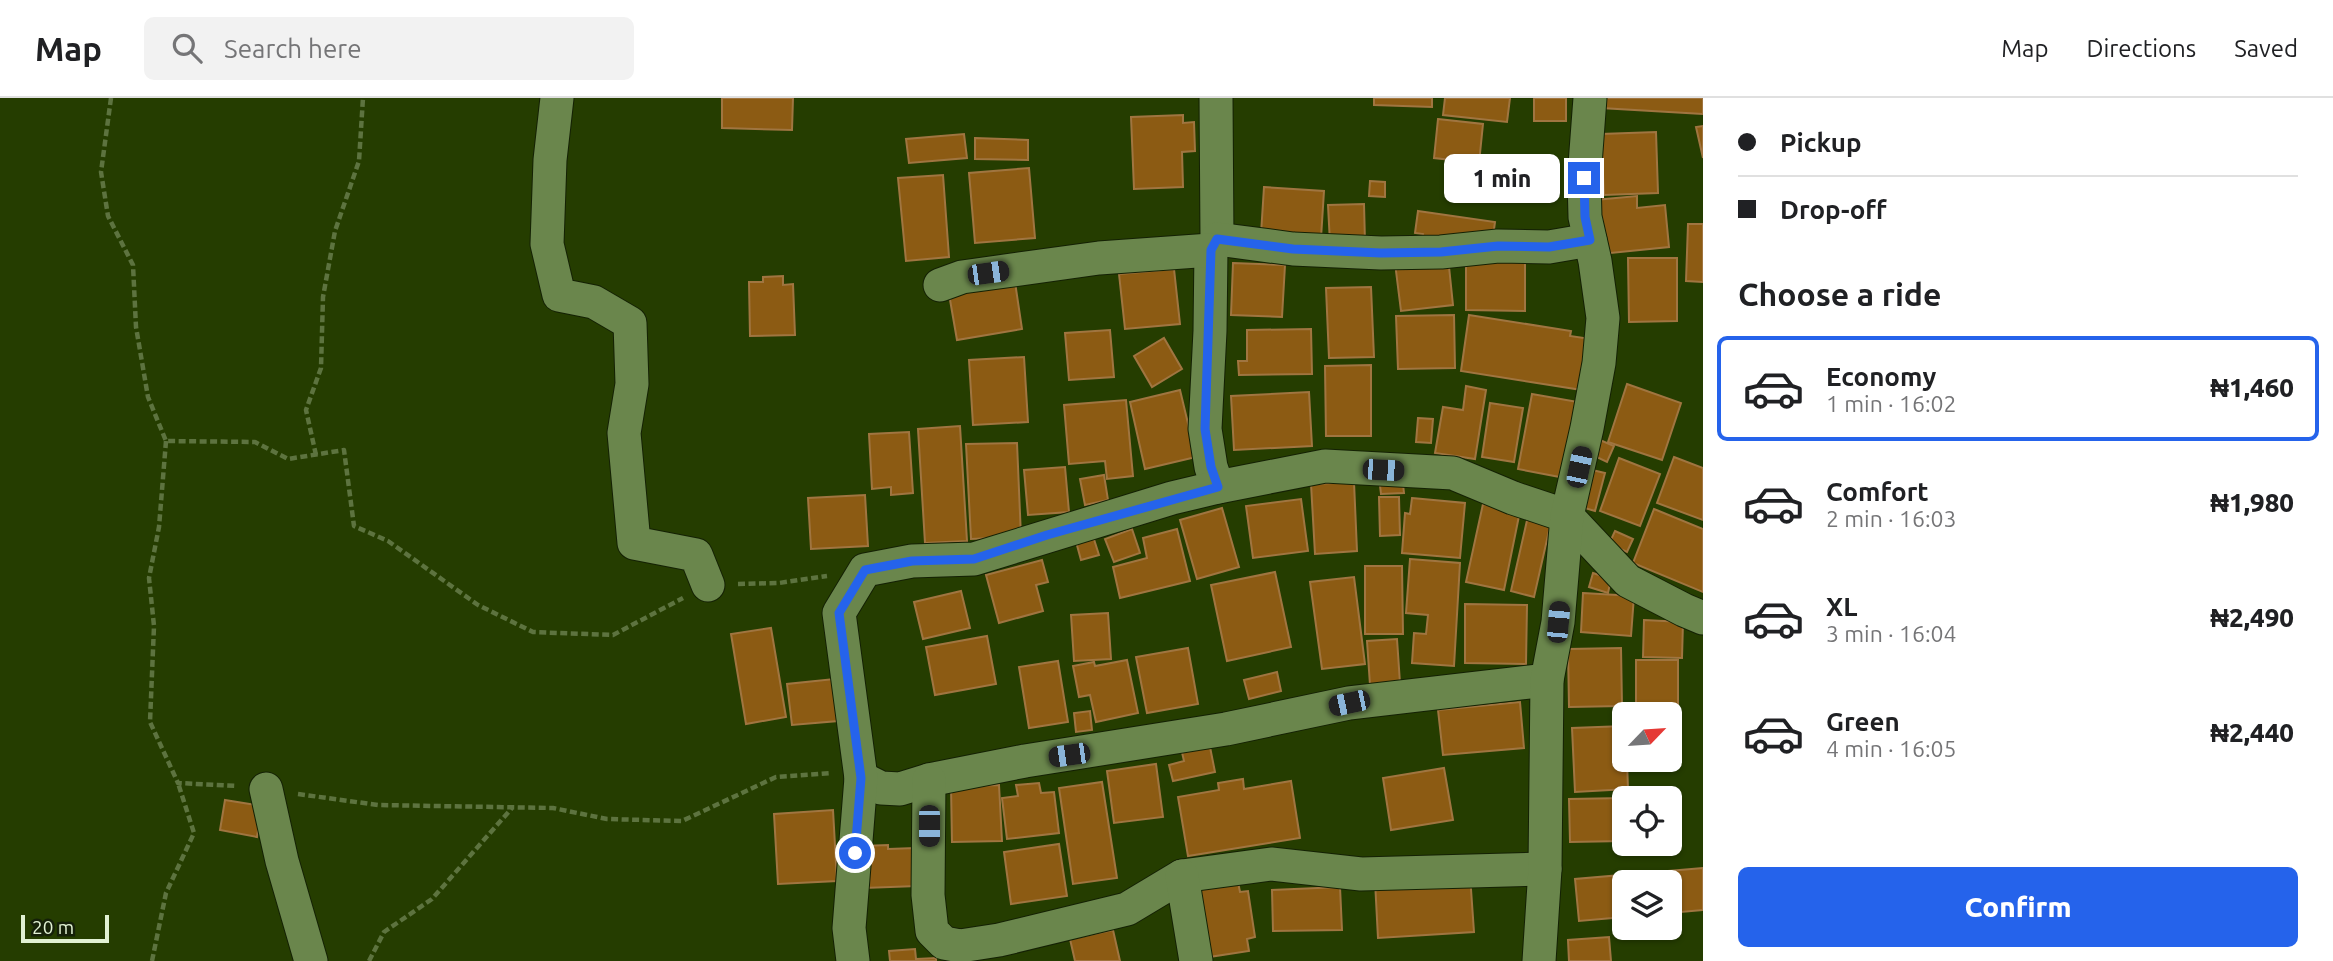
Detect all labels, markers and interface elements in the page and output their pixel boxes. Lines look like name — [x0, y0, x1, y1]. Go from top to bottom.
search box — [144, 17, 634, 80]
icon: search — [168, 29, 206, 67]
text: Map — [35, 30, 102, 67]
text: Search here — [224, 34, 362, 63]
text: Map — [2001, 35, 2048, 62]
text: Directions — [2086, 35, 2196, 62]
text: Saved — [2234, 35, 2298, 62]
text: Pickup — [1780, 128, 1862, 157]
callout: 1 min — [1444, 154, 1560, 202]
route end — [1568, 162, 1600, 194]
text: 1 min — [1473, 166, 1531, 191]
text: Drop-off — [1780, 195, 1887, 224]
car — [966, 260, 1011, 286]
text: Choose a ride — [1738, 276, 1941, 312]
icon: car — [1742, 357, 1805, 420]
text: Economy — [1826, 362, 1936, 391]
text: ₦1,460 — [2210, 373, 2294, 402]
text: 1 min · 16:02 — [1826, 391, 1957, 416]
car — [1565, 444, 1594, 490]
car — [1362, 458, 1405, 482]
icon: car — [1742, 472, 1805, 535]
text: Comfort — [1826, 477, 1929, 506]
text: ₦1,980 — [2210, 488, 2294, 517]
text: 2 min · 16:03 — [1826, 506, 1957, 531]
icon: car — [1742, 587, 1805, 650]
text: XL — [1826, 592, 1857, 621]
car — [1546, 600, 1571, 644]
text: ₦2,490 — [2210, 603, 2294, 632]
text: 3 min · 16:04 — [1826, 621, 1957, 646]
car — [1327, 688, 1372, 718]
north arrow — [1612, 702, 1682, 772]
map controls — [1612, 702, 1682, 940]
icon: car — [1742, 702, 1805, 765]
text: Green — [1826, 707, 1900, 736]
text: ₦2,440 — [2210, 718, 2294, 747]
text: 4 min · 16:05 — [1826, 736, 1957, 761]
car — [1047, 742, 1092, 768]
button: locate — [1612, 786, 1682, 856]
car — [919, 805, 940, 847]
route start — [839, 837, 871, 869]
button: Confirm — [1738, 867, 2298, 947]
button: layers — [1612, 870, 1682, 940]
scale bar — [21, 912, 108, 944]
text: 20 m — [32, 916, 74, 938]

